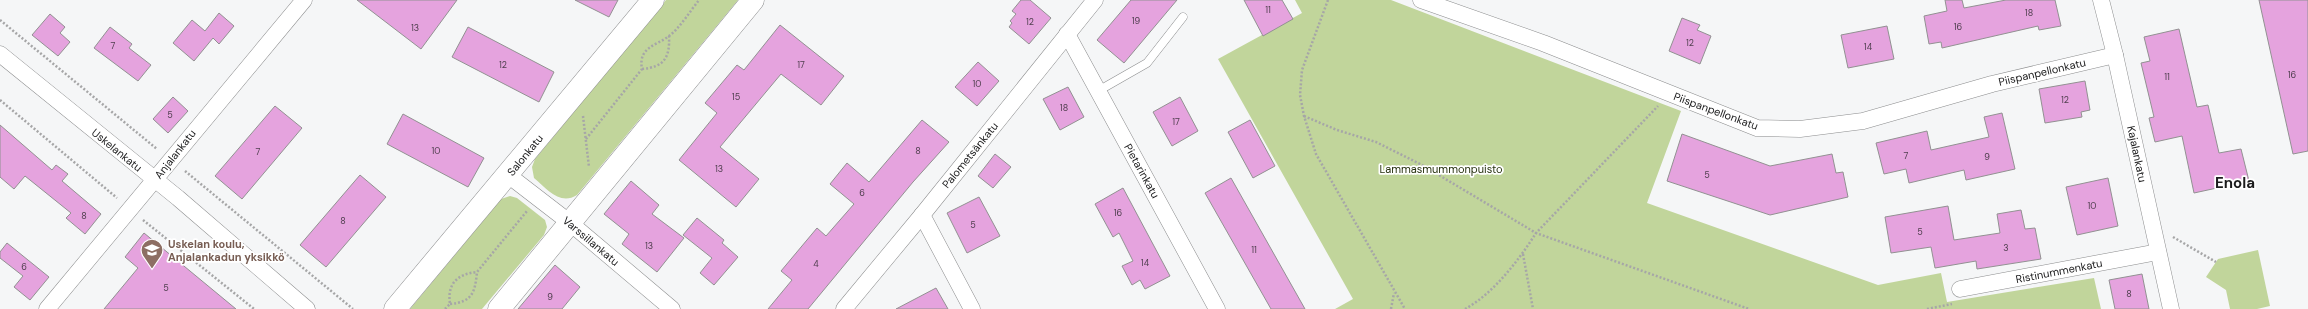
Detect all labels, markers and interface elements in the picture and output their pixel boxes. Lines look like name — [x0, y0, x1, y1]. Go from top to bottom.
house number: 11 — [1265, 4, 1271, 16]
house number: 18 — [2025, 7, 2033, 19]
house number: 19 — [1132, 15, 1141, 27]
house number: 12 — [1026, 16, 1034, 28]
house number: 16 — [1954, 21, 1963, 33]
house number: 13 — [411, 22, 419, 34]
house number: 12 — [1686, 37, 1694, 49]
house number: 7 — [111, 40, 116, 52]
house number: 14 — [1864, 41, 1873, 53]
street label: Piispanpellonkatu — [1997, 55, 2087, 89]
house number: 12 — [499, 59, 507, 71]
house number: 17 — [797, 59, 805, 71]
house number: 16 — [2288, 69, 2297, 81]
house number: 11 — [2164, 71, 2170, 83]
house number: 10 — [973, 78, 981, 90]
street label: Piispanpellonkatu — [1672, 89, 1760, 133]
house number: 15 — [732, 91, 740, 103]
house number: 12 — [2061, 94, 2069, 106]
house number: 18 — [1060, 102, 1068, 114]
house number: 5 — [167, 109, 173, 121]
house number: 17 — [1172, 116, 1180, 128]
street label: Palometsänkatu — [939, 119, 1001, 191]
street label: Kajalankatu — [2124, 124, 2150, 184]
street label: Uskelankatu — [89, 125, 145, 175]
street label: Anjalankatu — [151, 126, 199, 182]
street label: Salonkatu — [504, 131, 546, 179]
street label: Pietarinkatu — [1121, 141, 1163, 201]
house number: 10 — [432, 145, 440, 157]
house number: 8 — [915, 145, 921, 157]
house number: 7 — [256, 146, 261, 158]
house number: 7 — [1904, 150, 1909, 162]
house number: 9 — [1984, 151, 1990, 163]
park label: Lammasmummonpuisto — [1379, 162, 1503, 176]
house number: 13 — [715, 163, 723, 175]
house number: 5 — [1704, 169, 1710, 181]
district label: Enola — [2215, 173, 2255, 193]
house number: 6 — [859, 187, 865, 199]
house number: 10 — [2088, 200, 2096, 212]
house number: 16 — [1114, 207, 1123, 219]
house number: 8 — [81, 210, 87, 222]
street label: Varssillankatu — [560, 213, 622, 269]
house number: 8 — [340, 215, 346, 227]
house number: 5 — [970, 219, 976, 231]
house number: 5 — [1917, 226, 1923, 238]
school or university icon: Uskelan koulu, Anjalankadun yksikkö — [139, 237, 165, 270]
place label: Uskelan koulu, Anjalankadun yksikkö — [168, 237, 285, 264]
house number: 13 — [645, 240, 653, 252]
house number: 3 — [2003, 242, 2009, 254]
house number: 11 — [1251, 244, 1257, 256]
street label: Ristinummenkatu — [2014, 256, 2104, 286]
house number: 14 — [1141, 257, 1150, 269]
house number: 4 — [813, 258, 819, 270]
house number: 6 — [21, 261, 27, 273]
house number: 5 — [163, 282, 169, 294]
house number: 8 — [2126, 288, 2132, 300]
house number: 9 — [547, 291, 553, 303]

